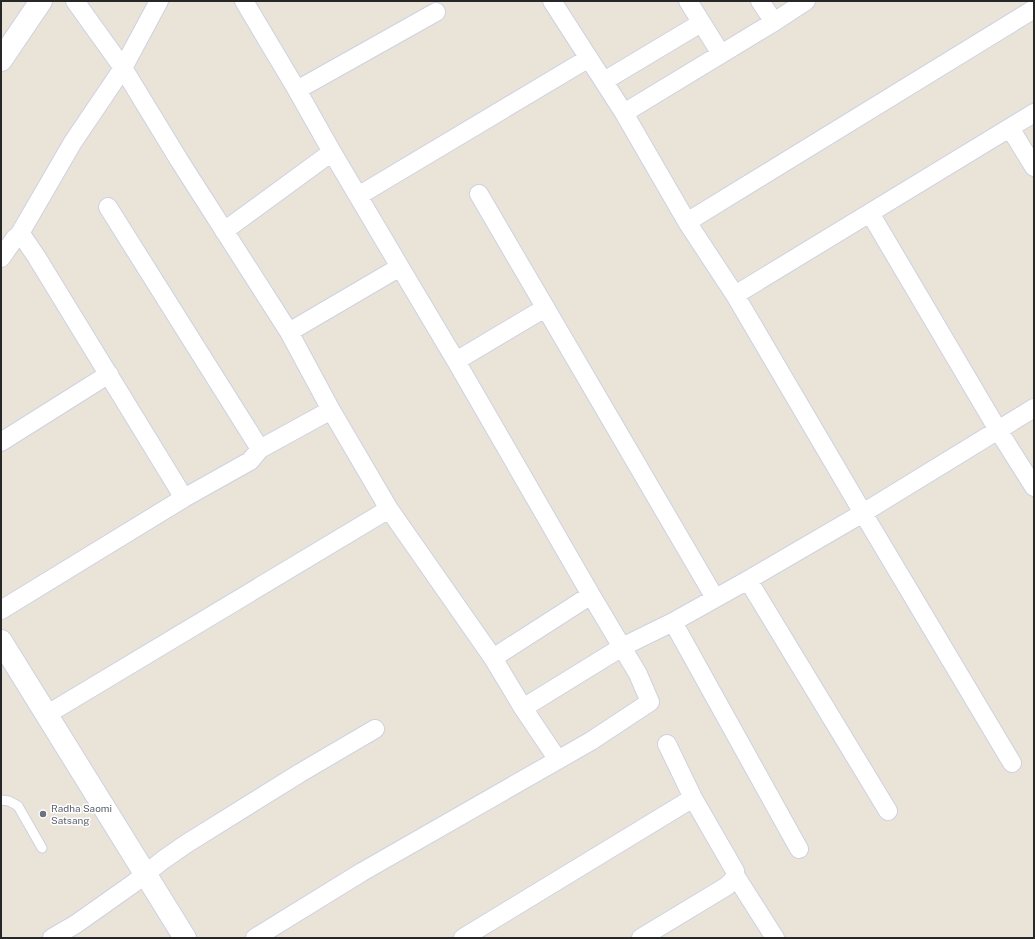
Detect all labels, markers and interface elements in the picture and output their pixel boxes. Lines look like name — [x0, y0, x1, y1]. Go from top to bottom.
place label: Radha Saomi Satsang — [51, 802, 112, 826]
marker: Radha Saomi Satsang — [38, 809, 48, 819]

